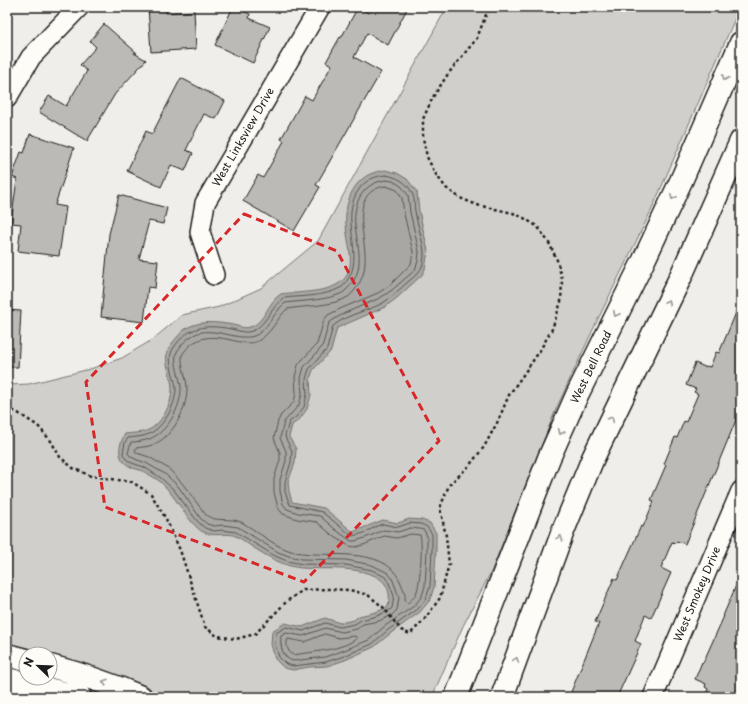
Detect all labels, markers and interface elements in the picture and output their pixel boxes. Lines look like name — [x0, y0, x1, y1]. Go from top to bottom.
one-way arrow — [722, 75, 730, 82]
street label: West Linksview Drive — [207, 84, 278, 190]
one-way arrow — [670, 193, 678, 201]
one-way arrow — [663, 298, 671, 306]
one-way arrow — [614, 310, 621, 318]
street label: West Bell Road — [566, 328, 616, 406]
one-way arrow — [606, 415, 614, 423]
one-way arrow — [557, 428, 565, 435]
one-way arrow — [556, 535, 564, 542]
street label: West Smokey Drive — [669, 543, 724, 644]
north arrow — [18, 646, 58, 686]
text: N — [19, 654, 38, 669]
one-way arrow — [511, 657, 519, 664]
one-way arrow — [101, 678, 108, 687]

